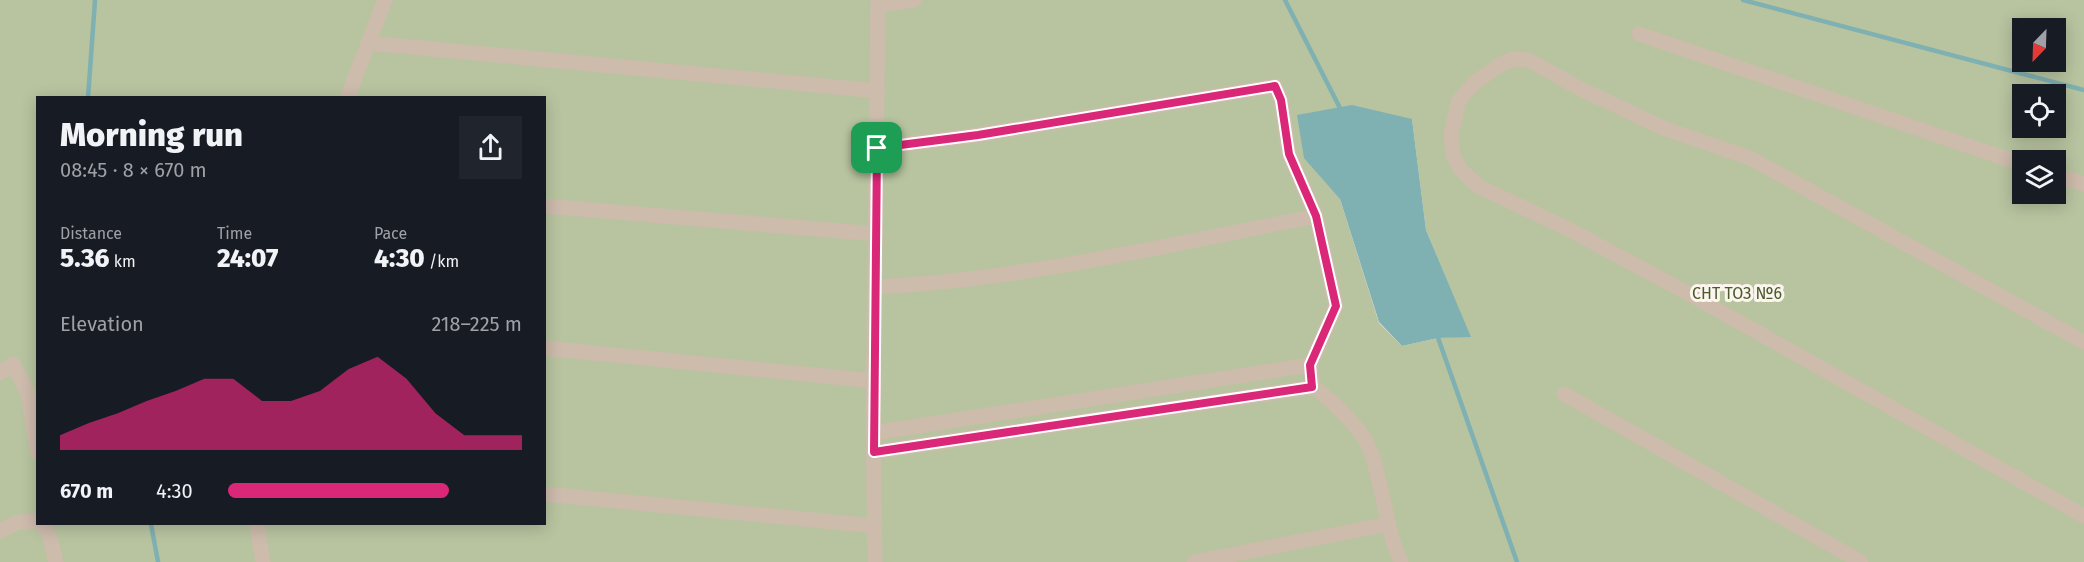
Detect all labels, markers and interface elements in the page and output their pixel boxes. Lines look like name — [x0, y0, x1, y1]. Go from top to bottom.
north arrow — [2012, 18, 2066, 72]
map controls — [2012, 18, 2066, 204]
button: locate — [2012, 84, 2066, 138]
text: Morning run — [60, 115, 243, 155]
button: share — [459, 116, 522, 179]
pin — [851, 122, 902, 173]
icon: arrive — [860, 131, 893, 164]
button: layers — [2012, 150, 2066, 204]
text: 08:45 · 8 × 670 m — [60, 158, 207, 182]
text: Distance — [60, 224, 122, 243]
text: Time — [217, 224, 252, 243]
text: Pace — [374, 224, 407, 243]
text: 5.36 — [60, 243, 109, 274]
text: 24:07 — [217, 243, 278, 274]
text: 4:30 — [374, 243, 425, 274]
text: km — [109, 252, 136, 271]
text: /km — [425, 252, 459, 271]
park label: СНТ ТОЗ №6 — [1692, 284, 1782, 303]
text: Elevation — [60, 312, 144, 336]
text: 218–225 m — [431, 312, 522, 336]
text: 670 m — [60, 479, 113, 503]
text: 4:30 — [156, 479, 193, 503]

